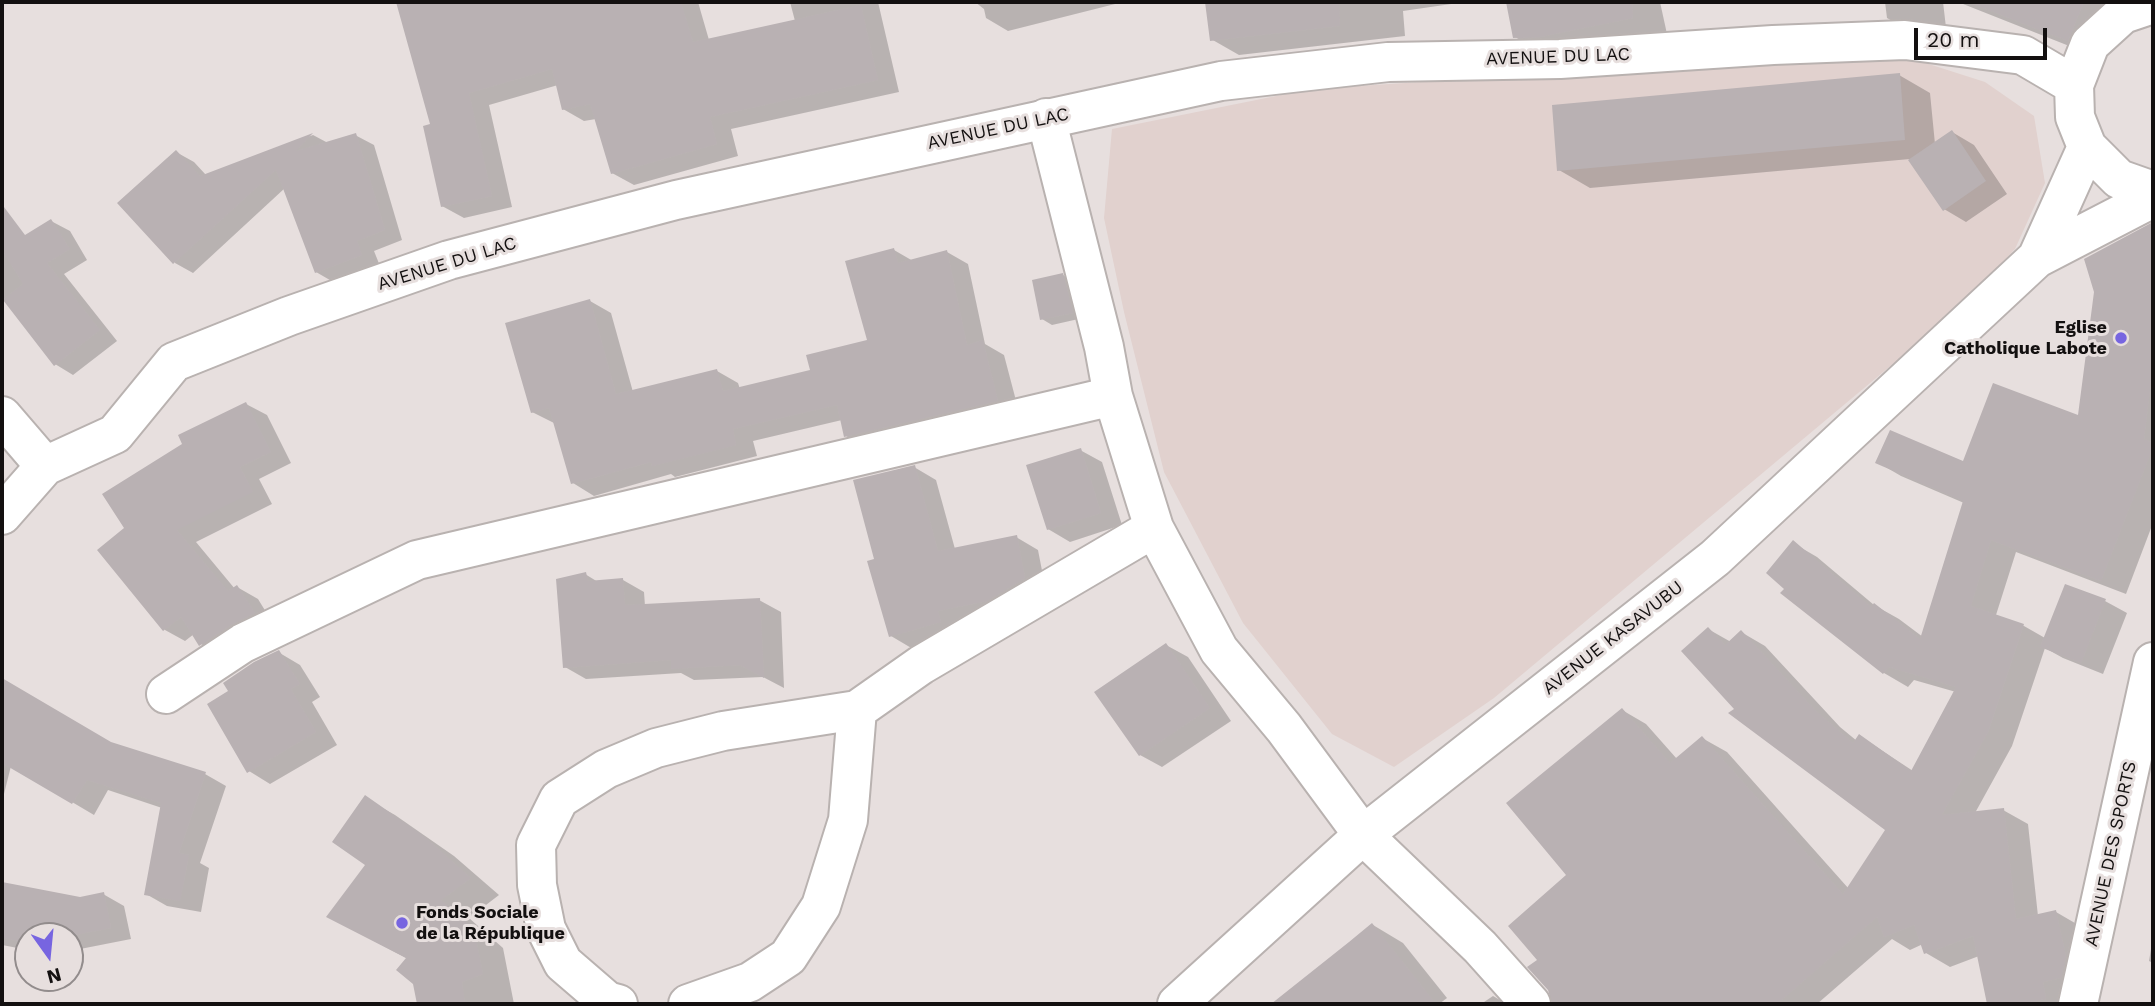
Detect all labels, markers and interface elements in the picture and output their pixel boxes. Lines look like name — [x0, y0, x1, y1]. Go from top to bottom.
scale bar — [1917, 14, 2050, 58]
text: 20 m — [1927, 27, 1979, 52]
street label: AVENUE DU LAC — [1486, 44, 1630, 70]
street label: AVENUE DU LAC — [925, 103, 1071, 155]
street label: AVENUE DU LAC — [375, 233, 519, 295]
place label: Eglise Catholique Labote — [1944, 317, 2107, 360]
marker: Eglise Catholique Labote — [2113, 330, 2129, 346]
street label: AVENUE KASAVUBU — [1539, 576, 1687, 700]
street label: AVENUE DES SPORTS — [2081, 759, 2141, 949]
place label: Fonds Sociale de la République — [416, 902, 565, 944]
marker: Fonds Sociale de la République — [394, 915, 410, 931]
north arrow — [14, 922, 84, 992]
text: N — [44, 963, 64, 989]

